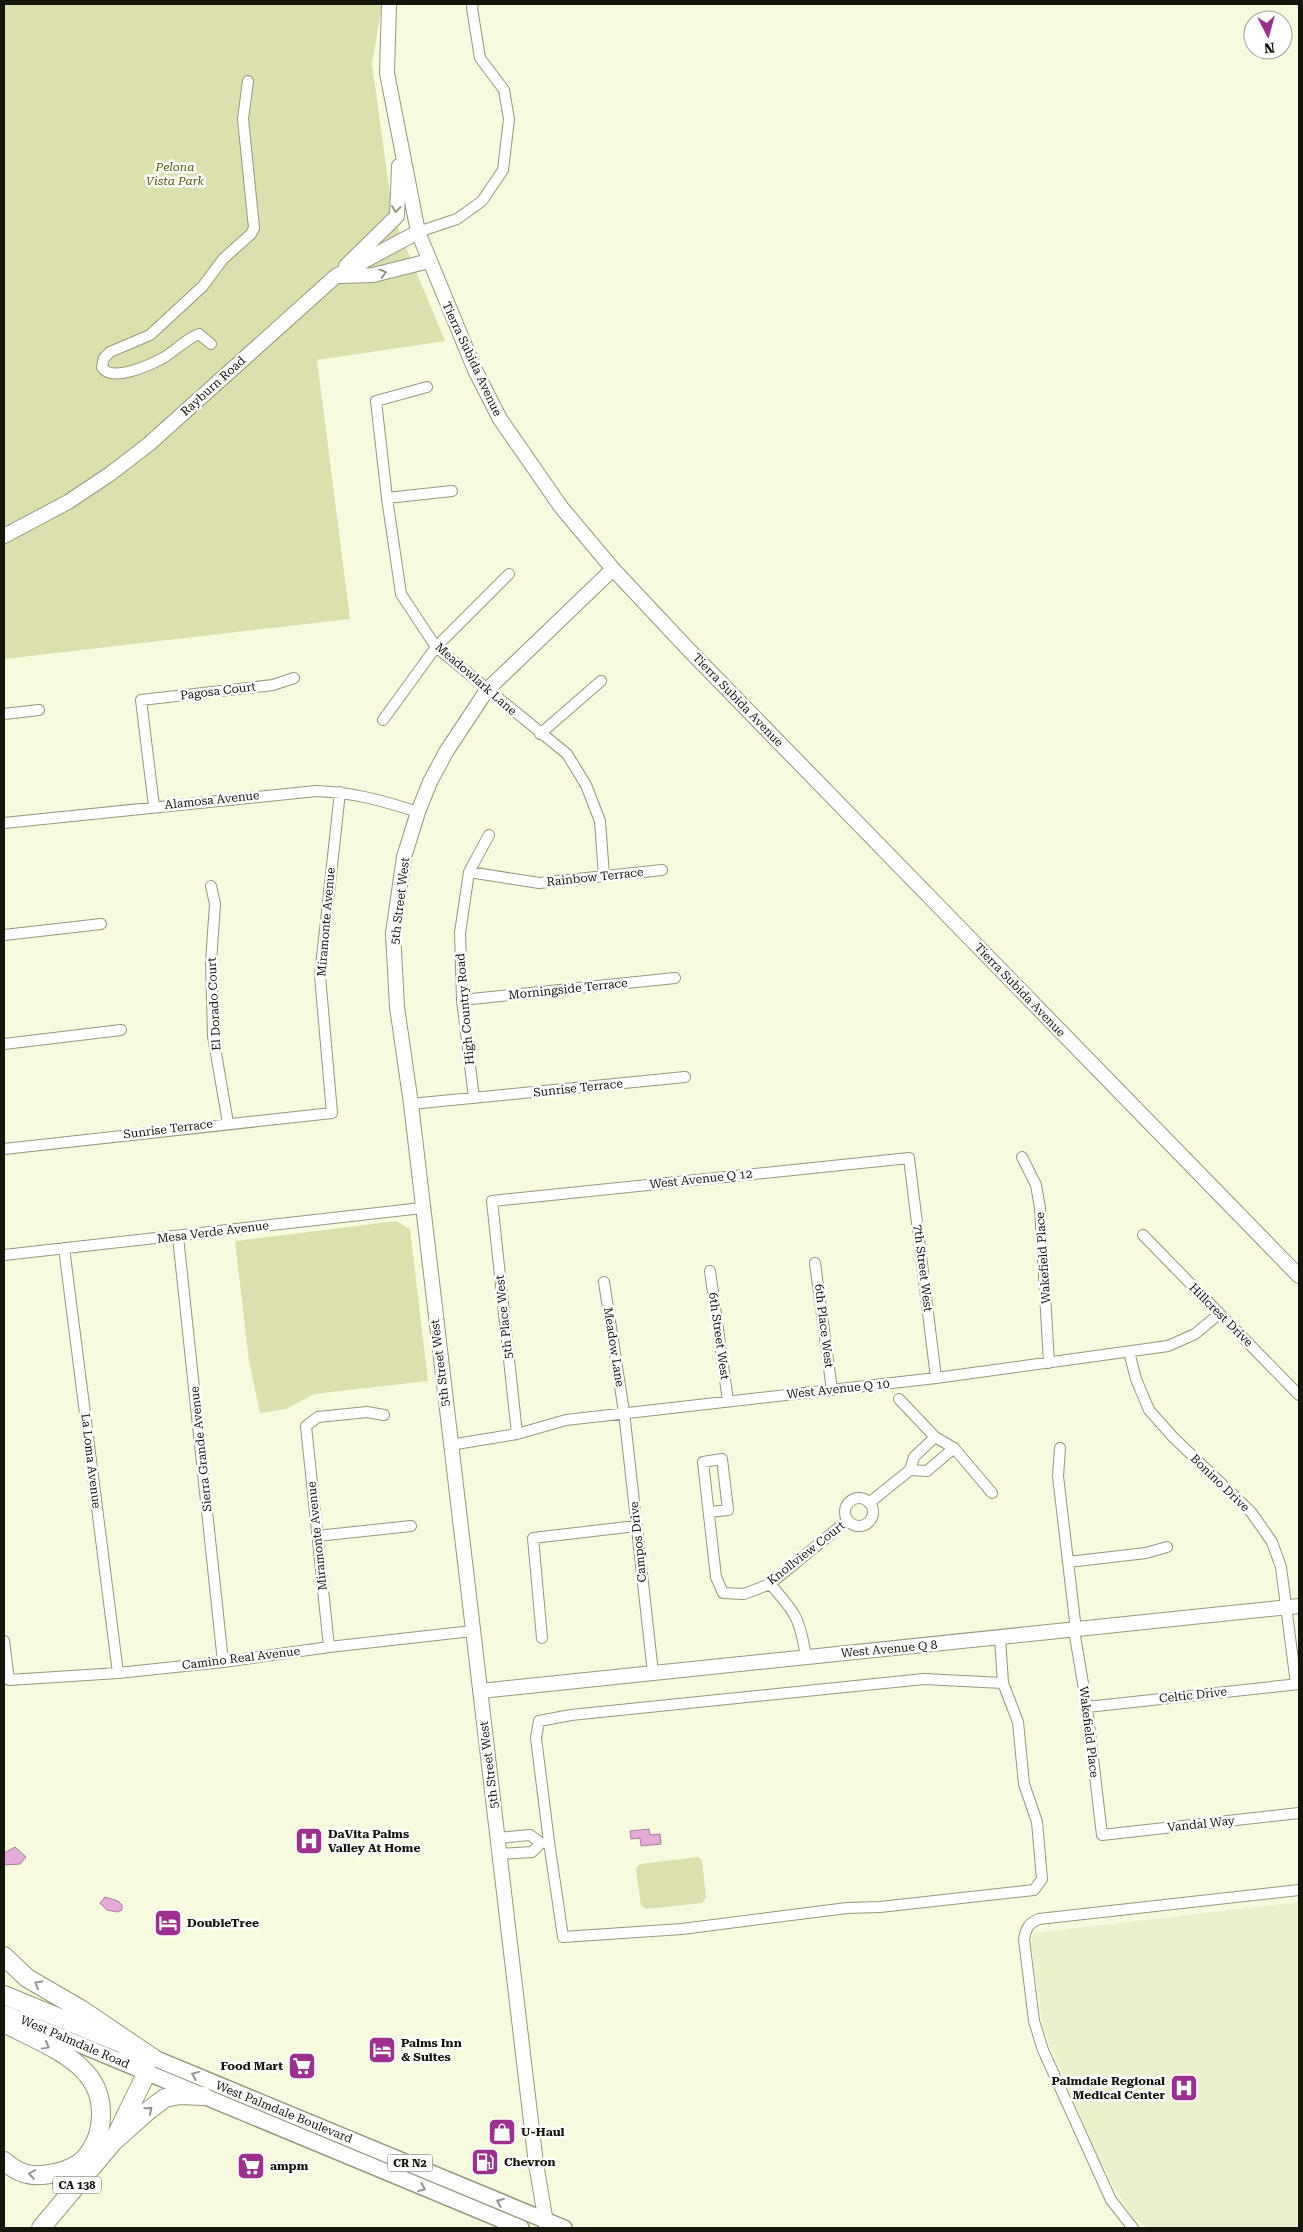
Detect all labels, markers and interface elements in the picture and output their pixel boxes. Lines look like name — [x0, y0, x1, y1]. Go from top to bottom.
north arrow — [1243, 10, 1293, 60]
text: N — [1263, 39, 1276, 56]
park label: Pelona Vista Park — [146, 160, 205, 188]
one-way arrow — [391, 205, 402, 213]
one-way arrow — [379, 268, 388, 279]
street label: Tierra Subida Avenue — [439, 300, 505, 419]
street label: Rayburn Road — [178, 353, 248, 419]
street label: Meadowlark Lane — [432, 640, 520, 718]
street label: Tierra Subida Avenue — [690, 650, 787, 750]
street label: Pagosa Court — [179, 679, 257, 703]
street label: Alamosa Avenue — [164, 788, 261, 812]
street label: 5th Street West — [388, 856, 412, 945]
street label: Rainbow Terrace — [546, 865, 644, 889]
street label: Miramonte Avenue — [314, 866, 338, 977]
street label: Tierra Subida Avenue — [972, 940, 1069, 1040]
street label: High Country Road — [453, 952, 477, 1065]
street label: El Dorado Court — [205, 956, 223, 1051]
street label: Morningside Terrace — [508, 976, 629, 1002]
street label: Sunrise Terrace — [532, 1076, 624, 1100]
street label: Sunrise Terrace — [122, 1117, 214, 1141]
street label: West Avenue Q 12 — [649, 1167, 753, 1191]
street label: Wakefield Place — [1033, 1211, 1053, 1304]
street label: Mesa Verde Avenue — [156, 1218, 270, 1246]
street label: 7th Street West — [911, 1224, 935, 1313]
street label: 5th Place West — [493, 1274, 515, 1360]
street label: Hillcrest Drive — [1186, 1280, 1256, 1350]
street label: 6th Place West — [812, 1283, 836, 1369]
street label: 6th Street West — [706, 1292, 732, 1381]
street label: Meadow Lane — [601, 1306, 627, 1388]
street label: 5th Street West — [428, 1318, 452, 1407]
street label: West Avenue Q 10 — [786, 1377, 890, 1401]
street label: Sierra Grande Avenue — [187, 1385, 215, 1512]
street label: La Loma Avenue — [78, 1413, 104, 1510]
street label: Bonino Drive — [1188, 1451, 1253, 1515]
street label: Miramonte Avenue — [304, 1480, 330, 1591]
street label: Campos Drive — [627, 1500, 649, 1583]
street label: Knollview Court — [764, 1518, 848, 1588]
street label: West Avenue Q 8 — [840, 1638, 938, 1660]
street label: Camino Real Avenue — [181, 1644, 301, 1672]
street label: Celtic Drive — [1158, 1684, 1228, 1706]
street label: Wakefield Place — [1076, 1685, 1102, 1779]
street label: 5th Street West — [477, 1720, 501, 1809]
street label: Vandal Way — [1167, 1813, 1236, 1835]
hospital icon: DaVita Palms Valley At Home — [294, 1826, 324, 1856]
place label: DaVita Palms Valley At Home — [328, 1827, 420, 1855]
hotel icon: DoubleTree — [153, 1908, 183, 1938]
place label: DoubleTree — [187, 1916, 259, 1930]
one-way arrow — [35, 1981, 44, 1991]
street label: West Palmdale Road — [18, 2013, 132, 2071]
hotel icon: Palms Inn & Suites — [367, 2035, 397, 2065]
place label: Palms Inn & Suites — [401, 2036, 462, 2064]
one-way arrow — [41, 2040, 50, 2050]
supermarket icon: Food Mart — [287, 2051, 317, 2081]
place label: Food Mart — [221, 2059, 283, 2073]
one-way arrow — [191, 2071, 200, 2082]
hospital icon: Palmdale Regional Medical Center — [1169, 2073, 1199, 2103]
place label: Palmdale Regional Medical Center — [1051, 2074, 1166, 2102]
street label: West Palmdale Boulevard — [214, 2078, 355, 2146]
one-way arrow — [143, 2107, 153, 2116]
shop icon: U-Haul — [487, 2117, 517, 2147]
place label: U-Haul — [521, 2125, 565, 2139]
fuel station icon: Chevron — [470, 2147, 500, 2177]
supermarket icon: ampm — [236, 2151, 266, 2181]
road number: CR N2 — [388, 2154, 432, 2172]
place label: Chevron — [504, 2155, 556, 2169]
place label: ampm — [270, 2159, 309, 2173]
one-way arrow — [27, 2170, 36, 2180]
road number: CA 138 — [53, 2176, 101, 2194]
one-way arrow — [417, 2181, 426, 2192]
one-way arrow — [496, 2197, 505, 2208]

